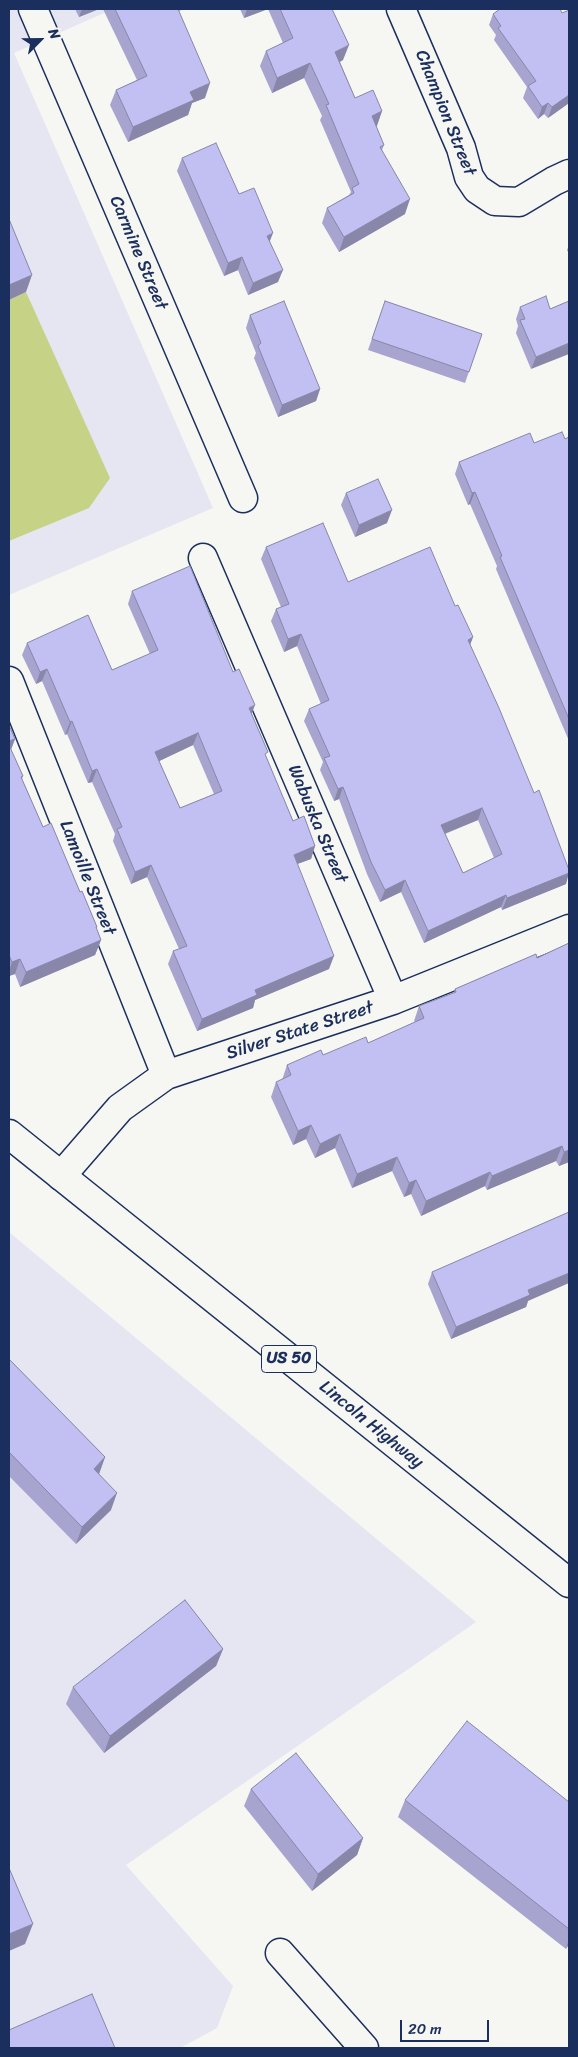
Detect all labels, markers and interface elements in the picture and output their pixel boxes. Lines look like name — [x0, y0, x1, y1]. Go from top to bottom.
north arrow — [15, 15, 65, 65]
text: N — [41, 25, 68, 43]
street label: Champion Street — [410, 47, 480, 179]
street label: Carmine Street — [104, 193, 172, 313]
street label: Wabuska Street — [282, 762, 352, 886]
street label: Lamoille Street — [54, 817, 120, 939]
street label: Silver State Street — [224, 997, 376, 1065]
road number: US 50 — [262, 1346, 316, 1372]
street label: Lincoln Highway — [315, 1376, 427, 1474]
scale bar — [403, 2010, 492, 2042]
text: 20 m — [408, 2016, 442, 2042]

